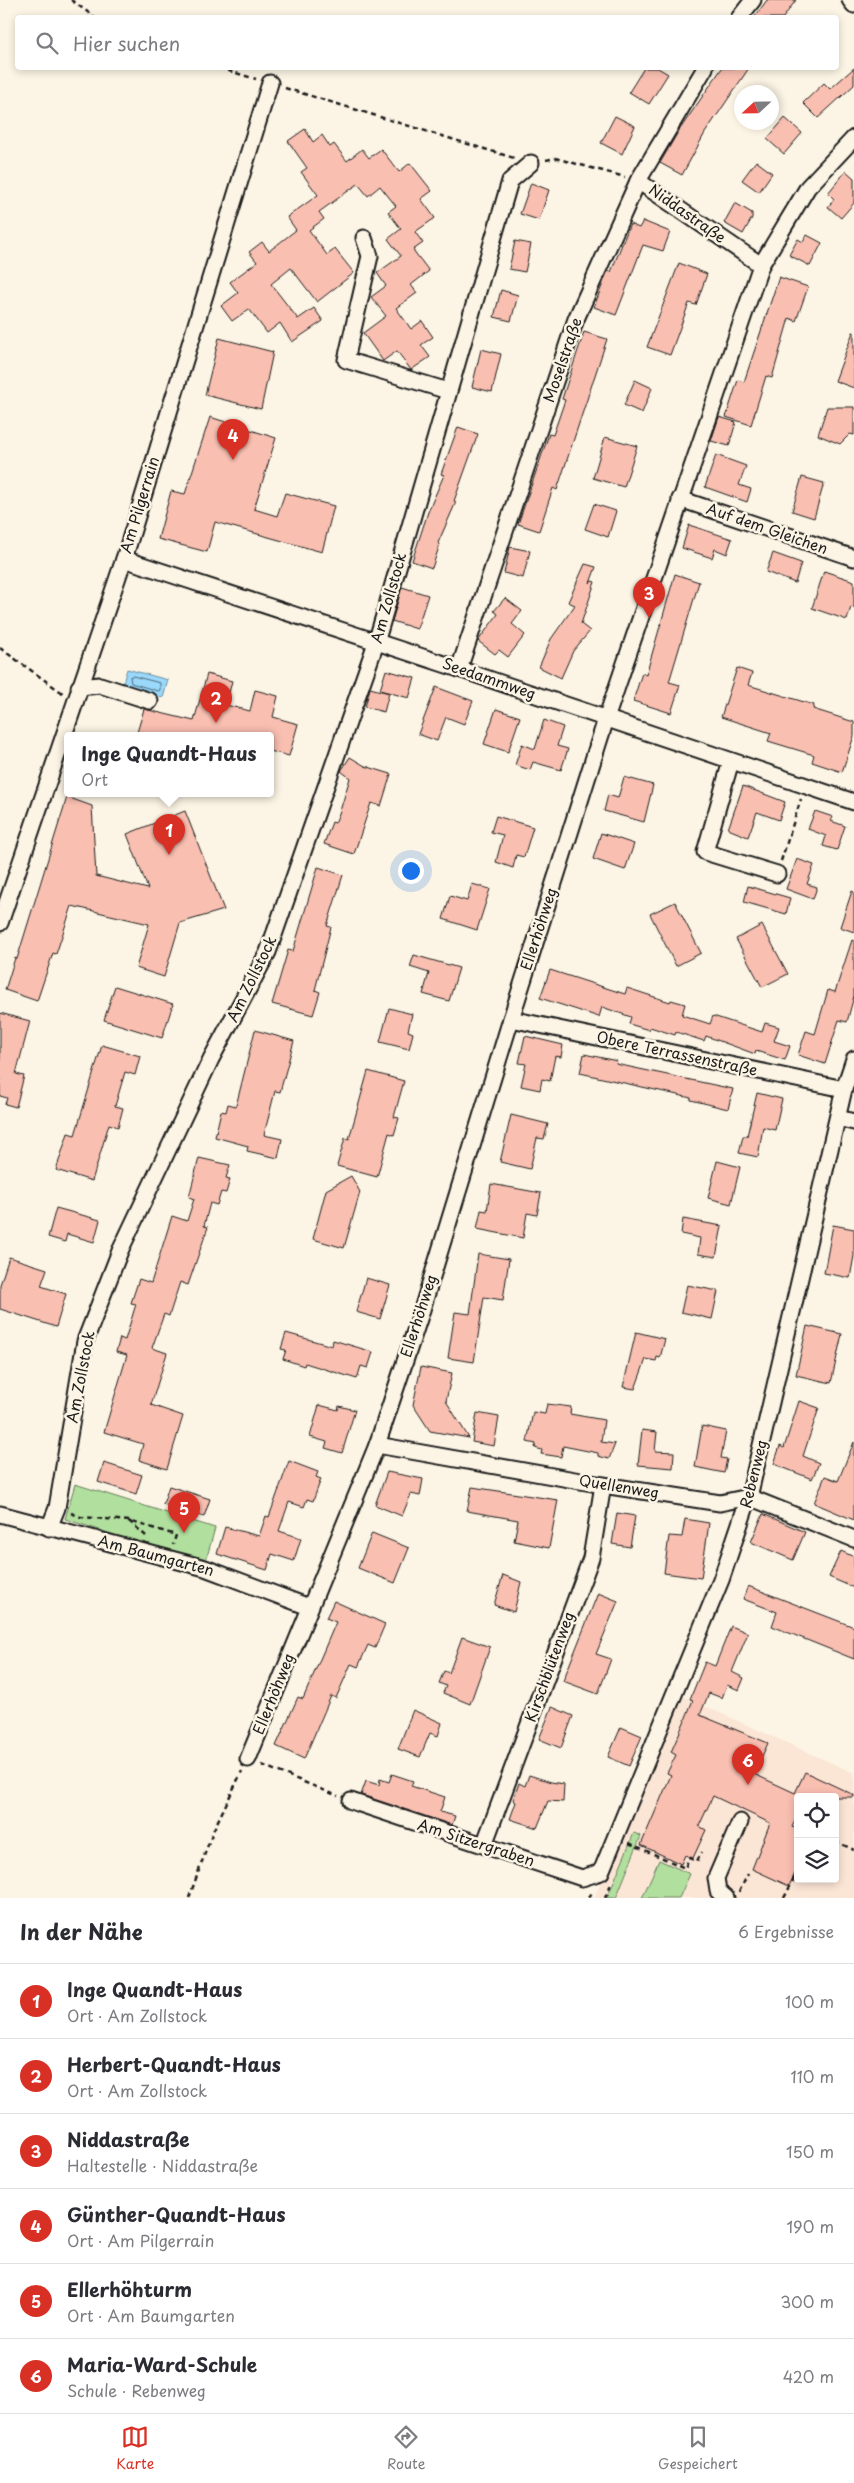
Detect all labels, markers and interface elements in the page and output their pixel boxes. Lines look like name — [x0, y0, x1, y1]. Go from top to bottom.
search box — [15, 15, 839, 70]
icon: search — [33, 29, 61, 57]
text: Hier suchen — [73, 29, 180, 57]
north arrow — [734, 85, 779, 130]
street label: Niddastraße — [645, 178, 731, 248]
street label: Moselstraße — [536, 314, 587, 405]
pin: 4 — [217, 419, 249, 460]
street label: Am Pilgerrain — [113, 453, 164, 556]
street label: Auf dem Gleichen — [704, 496, 831, 559]
street label: Am Zollstock — [364, 549, 412, 646]
pin: 3 — [633, 577, 665, 618]
street label: Seedammweg — [440, 651, 539, 704]
pin: 2 — [200, 682, 232, 723]
popup — [64, 732, 274, 797]
text: Inge Quandt-Haus — [81, 739, 257, 767]
text: Ort — [81, 767, 108, 791]
pin: 1 — [153, 814, 185, 855]
your location — [398, 858, 424, 884]
street label: Ellerhöhweg — [513, 884, 562, 973]
street label: Am Zollstock — [220, 931, 282, 1025]
street label: Obere Terrassenstraße — [595, 1024, 760, 1081]
street label: Ellerhöhweg — [393, 1271, 442, 1360]
street label: Am Zollstock — [59, 1328, 100, 1425]
street label: Rebenweg — [733, 1437, 772, 1510]
street label: Quellenweg — [577, 1468, 661, 1503]
pin: 5 — [168, 1492, 200, 1533]
street label: Am Baumgarten — [96, 1528, 217, 1581]
street label: Kirschblütenweg — [518, 1608, 579, 1725]
street label: Ellerhöhweg — [246, 1649, 299, 1738]
pin: 6 — [732, 1744, 764, 1785]
map controls — [794, 1793, 839, 1883]
button: locate — [794, 1793, 839, 1838]
street label: Am Sitzergraben — [415, 1812, 538, 1871]
button: layers — [794, 1838, 839, 1883]
text: In der Nähe — [20, 1915, 142, 1947]
text: 6 Ergebnisse — [738, 1919, 834, 1943]
text: Inge Quandt-Haus — [67, 1975, 242, 2003]
text: 1 — [32, 1989, 40, 2013]
text: 100 m — [785, 1989, 834, 2013]
text: Ort · Am Zollstock — [67, 2003, 207, 2027]
text: Herbert-Quandt-Haus — [67, 2050, 281, 2078]
text: 2 — [30, 2064, 42, 2088]
text: 110 m — [791, 2064, 834, 2088]
text: Ort · Am Zollstock — [67, 2078, 207, 2102]
text: Niddastraße — [67, 2125, 190, 2153]
text: 3 — [31, 2139, 41, 2163]
text: 150 m — [786, 2139, 834, 2163]
text: Haltestelle · Niddastraße — [67, 2153, 258, 2177]
text: Günther-Quandt-Haus — [67, 2200, 286, 2228]
text: 4 — [31, 2214, 41, 2238]
text: 190 m — [786, 2214, 834, 2238]
text: Ort · Am Pilgerrain — [67, 2228, 214, 2252]
text: Ellerhöhturm — [67, 2275, 192, 2303]
text: 5 — [31, 2289, 41, 2313]
text: 300 m — [780, 2289, 834, 2313]
text: Ort · Am Baumgarten — [67, 2303, 235, 2327]
text: Maria-Ward-Schule — [67, 2350, 257, 2378]
text: 6 — [30, 2364, 42, 2388]
text: 420 m — [783, 2364, 834, 2388]
text: Schule · Rebenweg — [67, 2378, 206, 2402]
tab: Karte — [116, 2423, 154, 2474]
tab: Route — [387, 2423, 425, 2474]
tab: Gespeichert — [658, 2423, 738, 2474]

